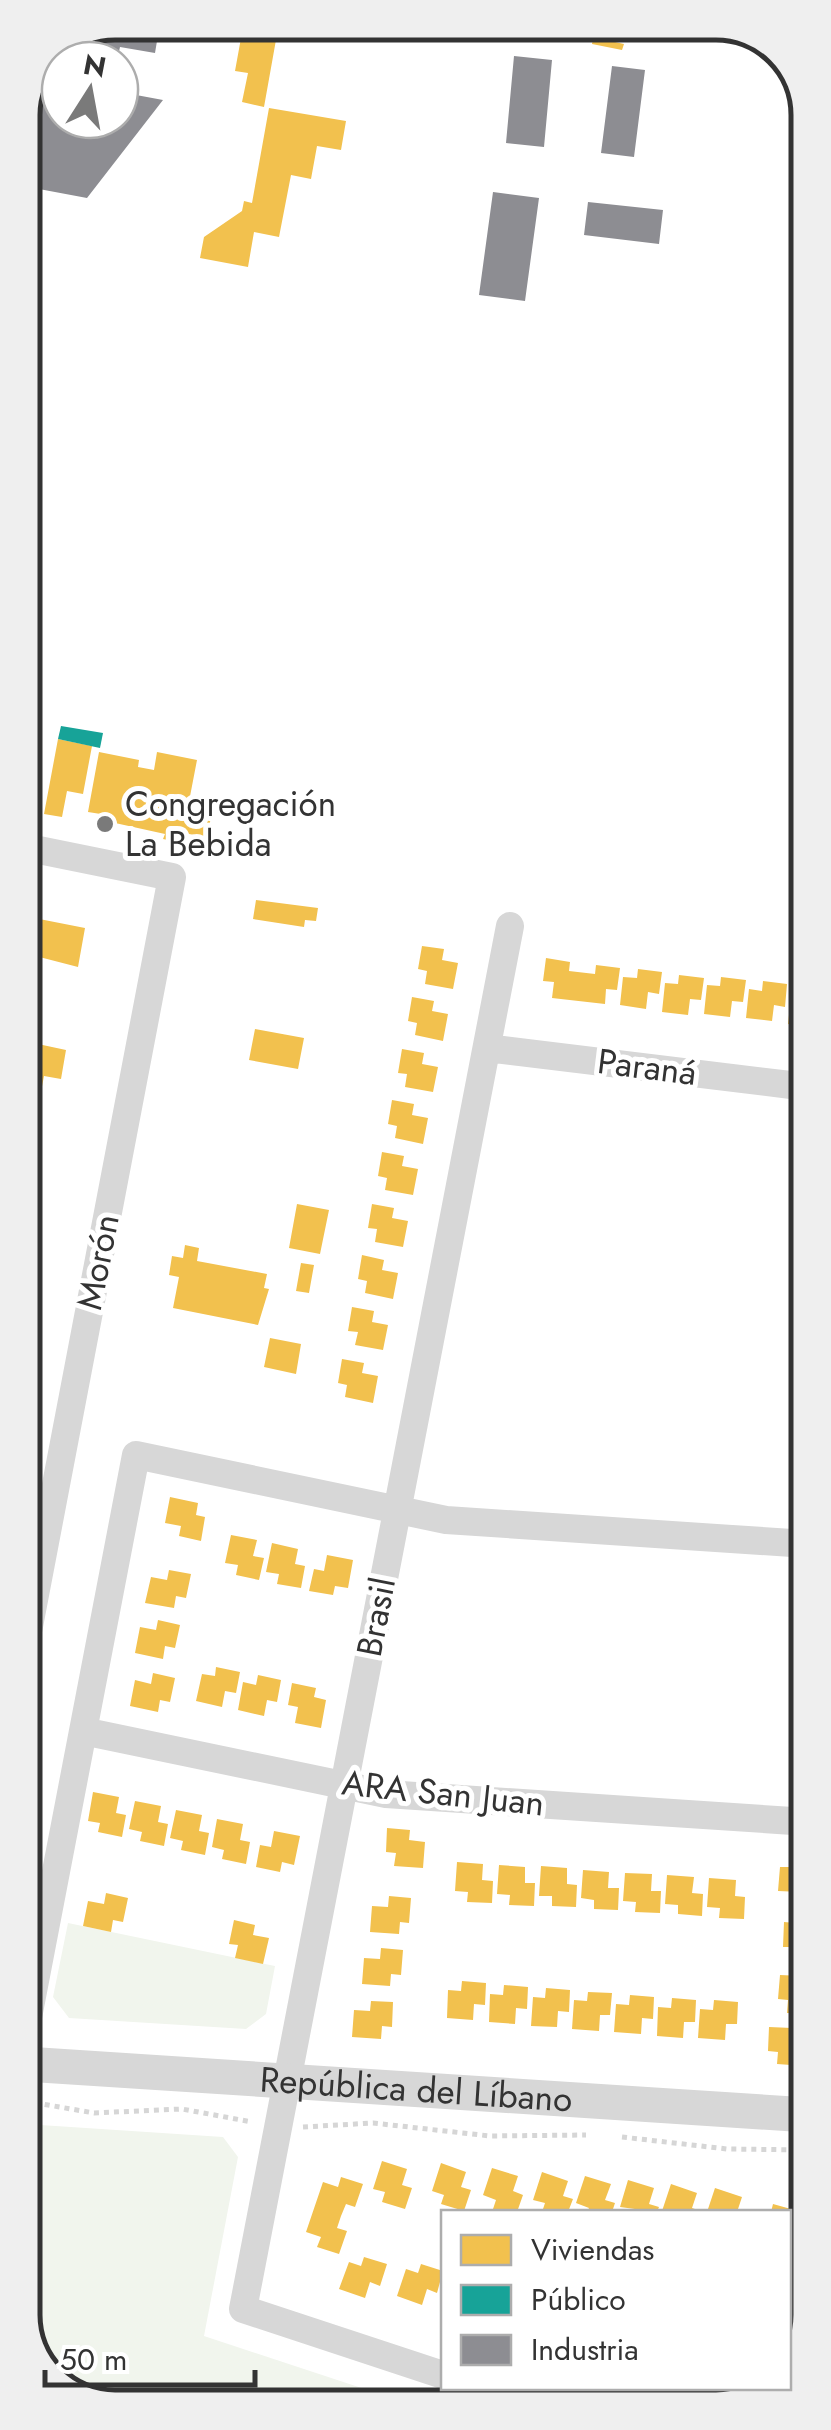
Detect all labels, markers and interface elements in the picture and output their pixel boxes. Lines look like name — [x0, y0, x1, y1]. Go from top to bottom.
north arrow — [40, 40, 140, 140]
text: N — [80, 44, 109, 88]
place label: Congregación La Bebida — [125, 779, 336, 869]
marker: Congregación La Bebida — [94, 813, 116, 835]
street label: Paraná — [595, 1036, 699, 1098]
street label: Morón — [64, 1210, 132, 1314]
street label: Brasil — [344, 1573, 408, 1661]
street label: ARA San Juan — [339, 1758, 547, 1828]
street label: República del Líbano — [258, 2054, 574, 2125]
legend — [441, 2210, 791, 2390]
text: Viviendas — [531, 2228, 654, 2271]
text: Público — [531, 2278, 626, 2321]
scale bar — [45, 2325, 255, 2387]
text: Industria — [531, 2328, 639, 2371]
text: 50 m — [60, 2338, 127, 2381]

